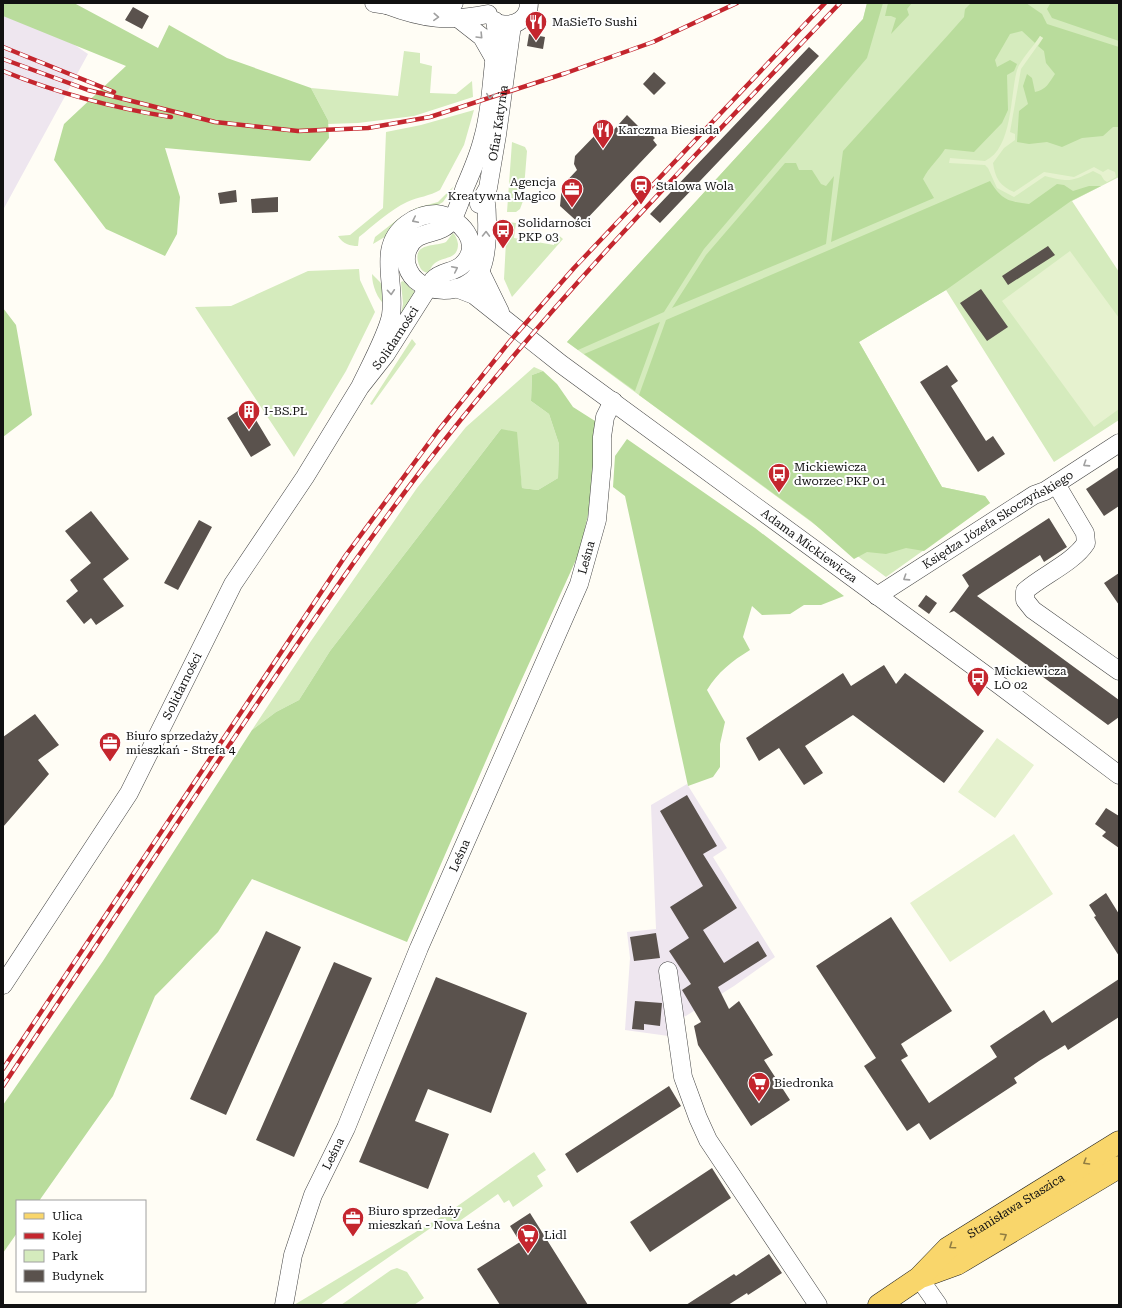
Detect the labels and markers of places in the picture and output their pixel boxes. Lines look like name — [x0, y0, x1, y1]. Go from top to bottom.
restaurant icon: MaSieTo Sushi — [523, 9, 549, 42]
place label: MaSieTo Sushi — [552, 15, 637, 29]
restaurant icon: Karczma Biesiada — [590, 117, 616, 150]
place label: Karczma Biesiada — [618, 123, 720, 137]
station icon: Stalowa Wola — [628, 173, 654, 206]
place label: Agencja Kreatywna Magico — [448, 175, 556, 203]
office icon: Agencja Kreatywna Magico — [559, 176, 585, 209]
place label: Stalowa Wola — [656, 179, 734, 193]
place label: Solidarności PKP 03 — [518, 216, 591, 244]
bus stop icon: Solidarności PKP 03 — [490, 217, 516, 250]
building icon: I-BS.PL — [236, 398, 262, 431]
place label: I-BS.PL — [264, 404, 307, 418]
place label: Mickiewicza dworzec PKP 01 — [794, 460, 887, 488]
bus stop icon: Mickiewicza dworzec PKP 01 — [766, 461, 792, 494]
place label: Mickiewicza LO 02 — [994, 664, 1067, 692]
bus stop icon: Mickiewicza LO 02 — [965, 665, 991, 698]
place label: Biuro sprzedaży mieszkań - Strefa 4 — [126, 729, 236, 757]
office icon: Biuro sprzedaży mieszkań - Strefa 4 — [97, 730, 123, 763]
supermarket icon: Biedronka — [746, 1070, 772, 1103]
place label: Biedronka — [774, 1076, 834, 1090]
place label: Biuro sprzedaży mieszkań - Nova Leśna — [368, 1204, 501, 1232]
office icon: Biuro sprzedaży mieszkań - Nova Leśna — [340, 1205, 366, 1238]
supermarket icon: Lidl — [515, 1222, 541, 1255]
place label: Lidl — [544, 1228, 567, 1242]

